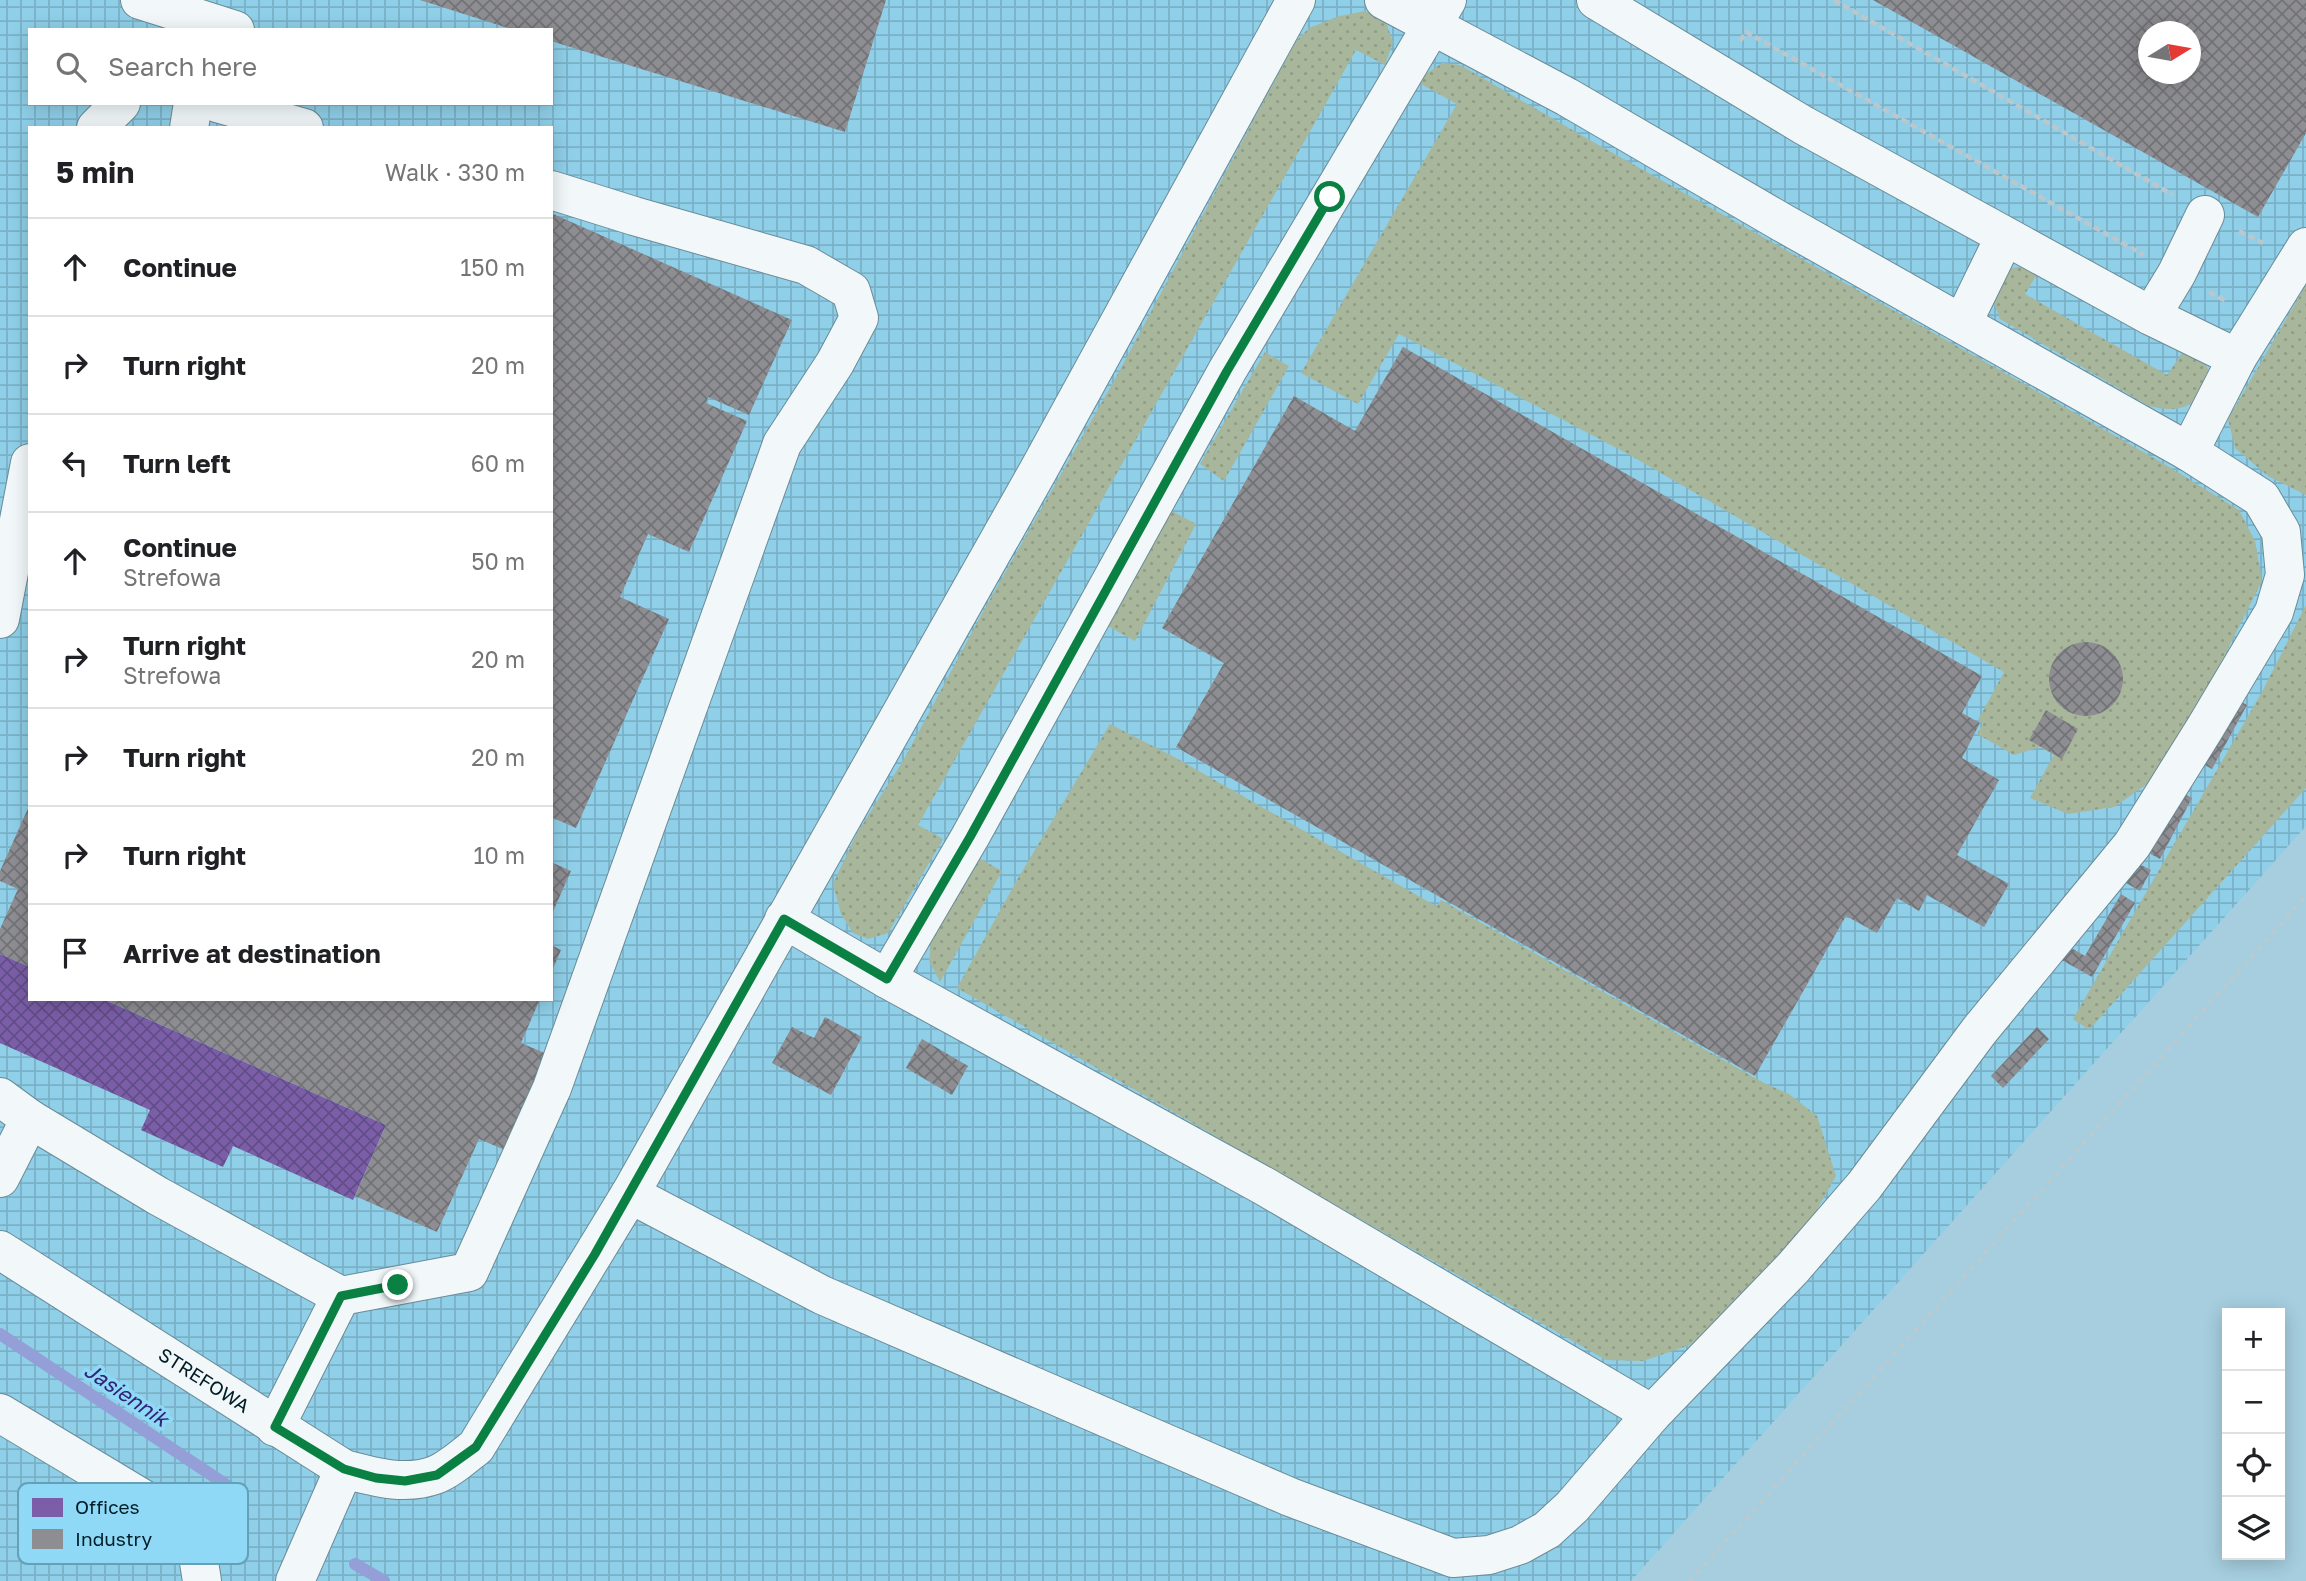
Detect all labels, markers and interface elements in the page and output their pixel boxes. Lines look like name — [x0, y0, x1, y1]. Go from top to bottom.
north arrow — [2138, 21, 2201, 84]
search box — [28, 28, 553, 105]
icon: search — [52, 48, 90, 86]
text: Search here — [108, 51, 257, 82]
text: 5 min — [56, 154, 134, 190]
text: Walk · 330 m — [385, 158, 525, 186]
route start — [1314, 181, 1345, 212]
icon: ahead — [56, 248, 94, 286]
text: Continue — [123, 252, 237, 283]
text: 150 m — [460, 253, 525, 281]
icon: right — [56, 346, 94, 384]
text: Turn right — [123, 350, 246, 381]
text: 20 m — [471, 351, 525, 379]
icon: left — [56, 444, 94, 482]
text: Turn left — [123, 448, 231, 479]
text: 60 m — [471, 449, 525, 477]
text: Continue — [123, 532, 237, 563]
icon: ahead — [56, 542, 94, 580]
text: 50 m — [471, 547, 525, 575]
text: Strefowa — [123, 563, 221, 591]
text: Turn right — [123, 630, 246, 661]
icon: right — [56, 640, 94, 678]
text: 20 m — [471, 645, 525, 673]
text: Strefowa — [123, 661, 221, 689]
icon: right — [56, 738, 94, 776]
text: Turn right — [123, 742, 246, 773]
text: 20 m — [471, 743, 525, 771]
icon: right — [56, 836, 94, 874]
text: Turn right — [123, 840, 246, 871]
text: 10 m — [473, 841, 525, 869]
icon: arrive — [56, 934, 94, 972]
text: Arrive at destination — [123, 938, 381, 969]
route end — [382, 1269, 413, 1300]
map controls — [2222, 1308, 2285, 1560]
button: + — [2222, 1308, 2285, 1371]
street label: STREFOWA — [155, 1342, 254, 1417]
water label: Jasiennik — [80, 1357, 175, 1433]
button: − — [2222, 1371, 2285, 1434]
button: locate — [2222, 1434, 2285, 1497]
legend — [18, 1483, 248, 1564]
text: Offices — [75, 1495, 140, 1518]
button: layers — [2222, 1497, 2285, 1560]
text: Industry — [75, 1527, 152, 1550]

